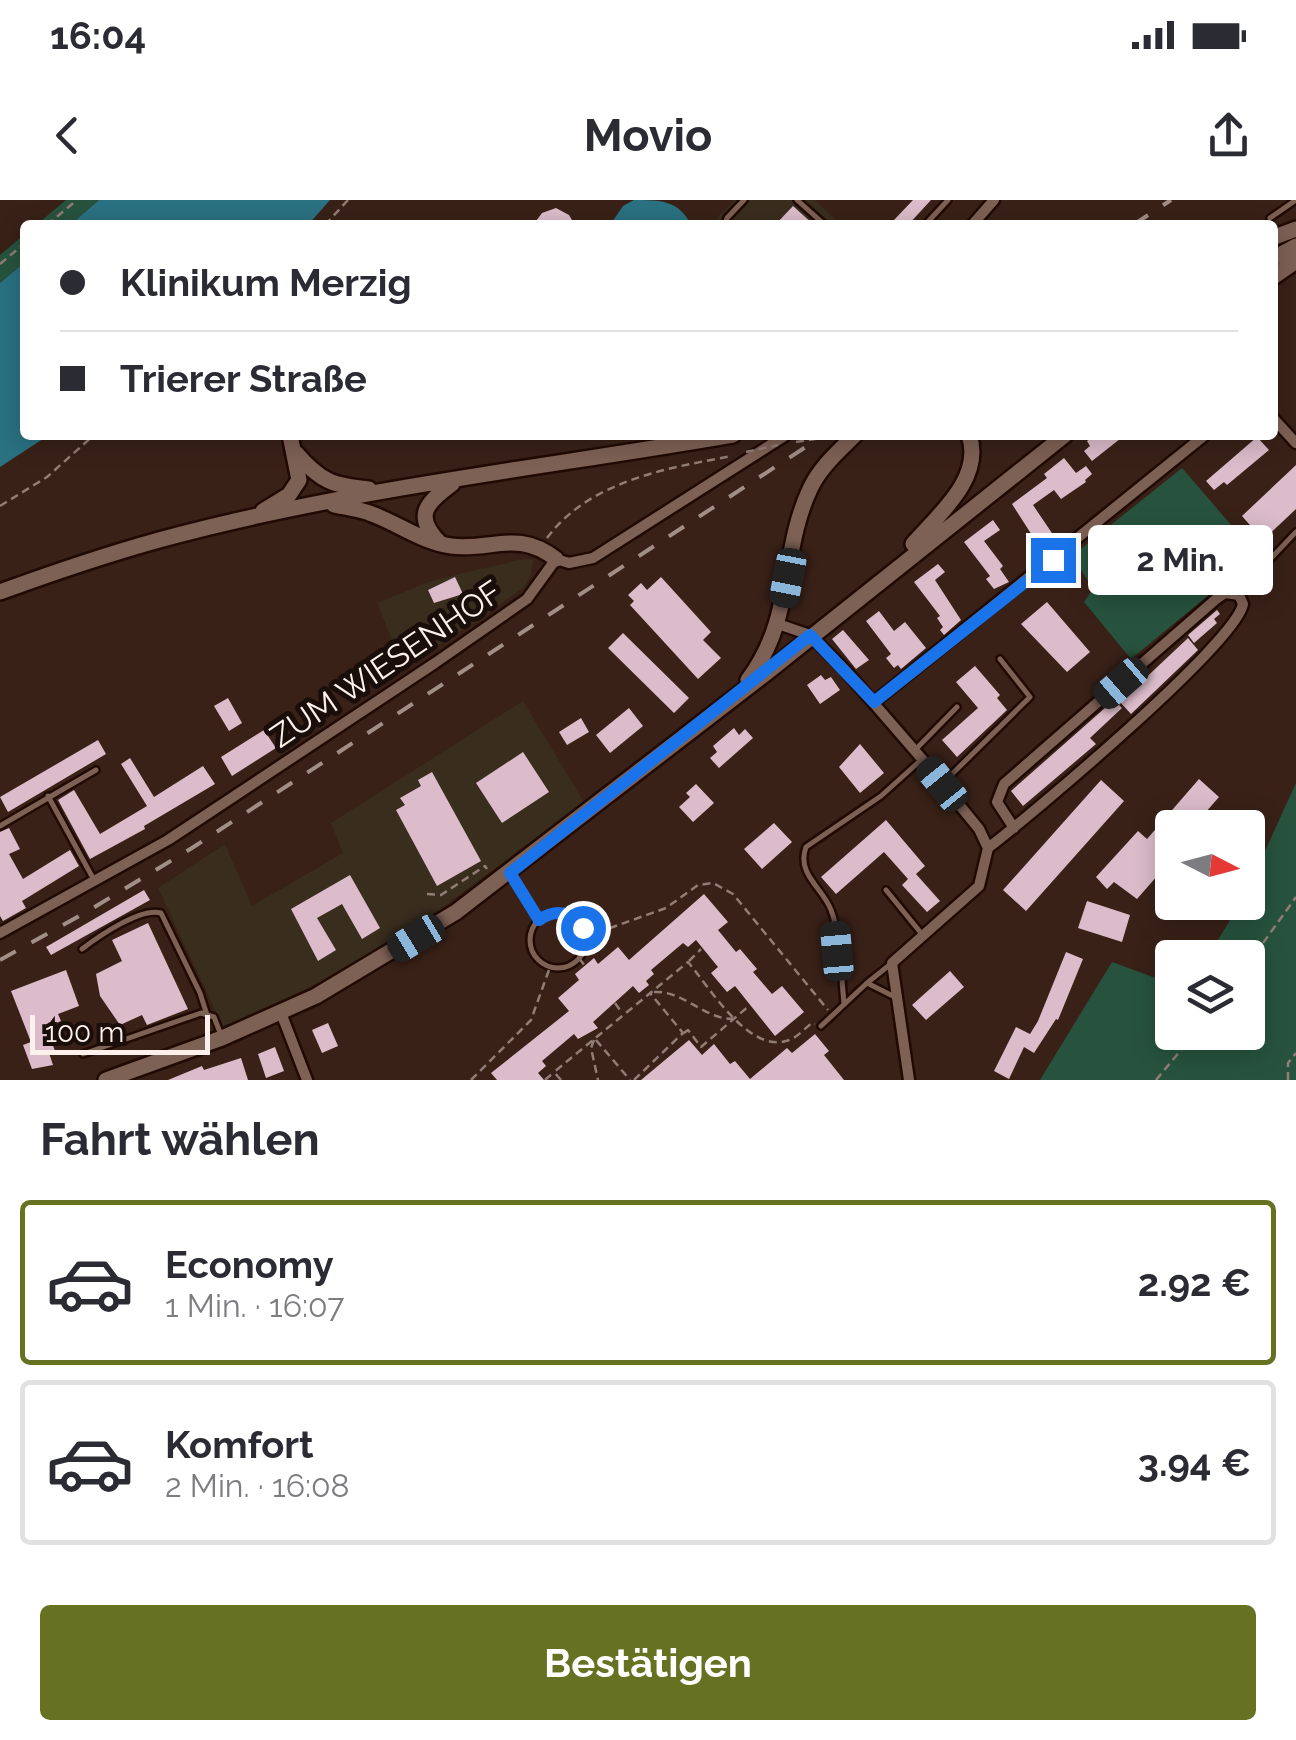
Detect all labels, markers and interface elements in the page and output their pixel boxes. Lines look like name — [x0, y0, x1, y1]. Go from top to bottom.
text: 16:04 — [50, 13, 146, 58]
icon: back — [40, 108, 95, 163]
icon: share — [1201, 108, 1256, 163]
text: Movio — [584, 109, 712, 162]
text: Klinikum Merzig — [120, 260, 412, 305]
text: Trierer Straße — [120, 356, 367, 401]
callout: 2 Min. — [1088, 525, 1273, 595]
route end — [1031, 538, 1076, 583]
text: 2 Min. — [1136, 541, 1225, 578]
car — [768, 546, 808, 610]
street label: ZUM WIESENHOF — [263, 573, 508, 754]
car — [1089, 652, 1153, 714]
car — [911, 751, 973, 817]
north arrow — [1155, 810, 1265, 920]
map controls — [1155, 810, 1265, 1050]
route start — [561, 906, 606, 951]
car — [383, 910, 449, 966]
car — [819, 920, 855, 982]
button: layers — [1155, 940, 1265, 1050]
scale bar — [30, 1010, 210, 1054]
text: 100 m — [45, 1016, 124, 1049]
text: Fahrt wählen — [40, 1113, 320, 1166]
icon: car — [45, 1238, 135, 1328]
text: Economy — [165, 1242, 334, 1287]
text: 2.92 € — [1138, 1260, 1251, 1305]
text: 1 Min. · 16:07 — [165, 1287, 344, 1324]
icon: car — [45, 1418, 135, 1508]
text: Komfort — [165, 1422, 314, 1467]
text: 3.94 € — [1138, 1440, 1251, 1485]
text: 2 Min. · 16:08 — [165, 1467, 350, 1504]
button: Bestätigen — [40, 1605, 1256, 1720]

